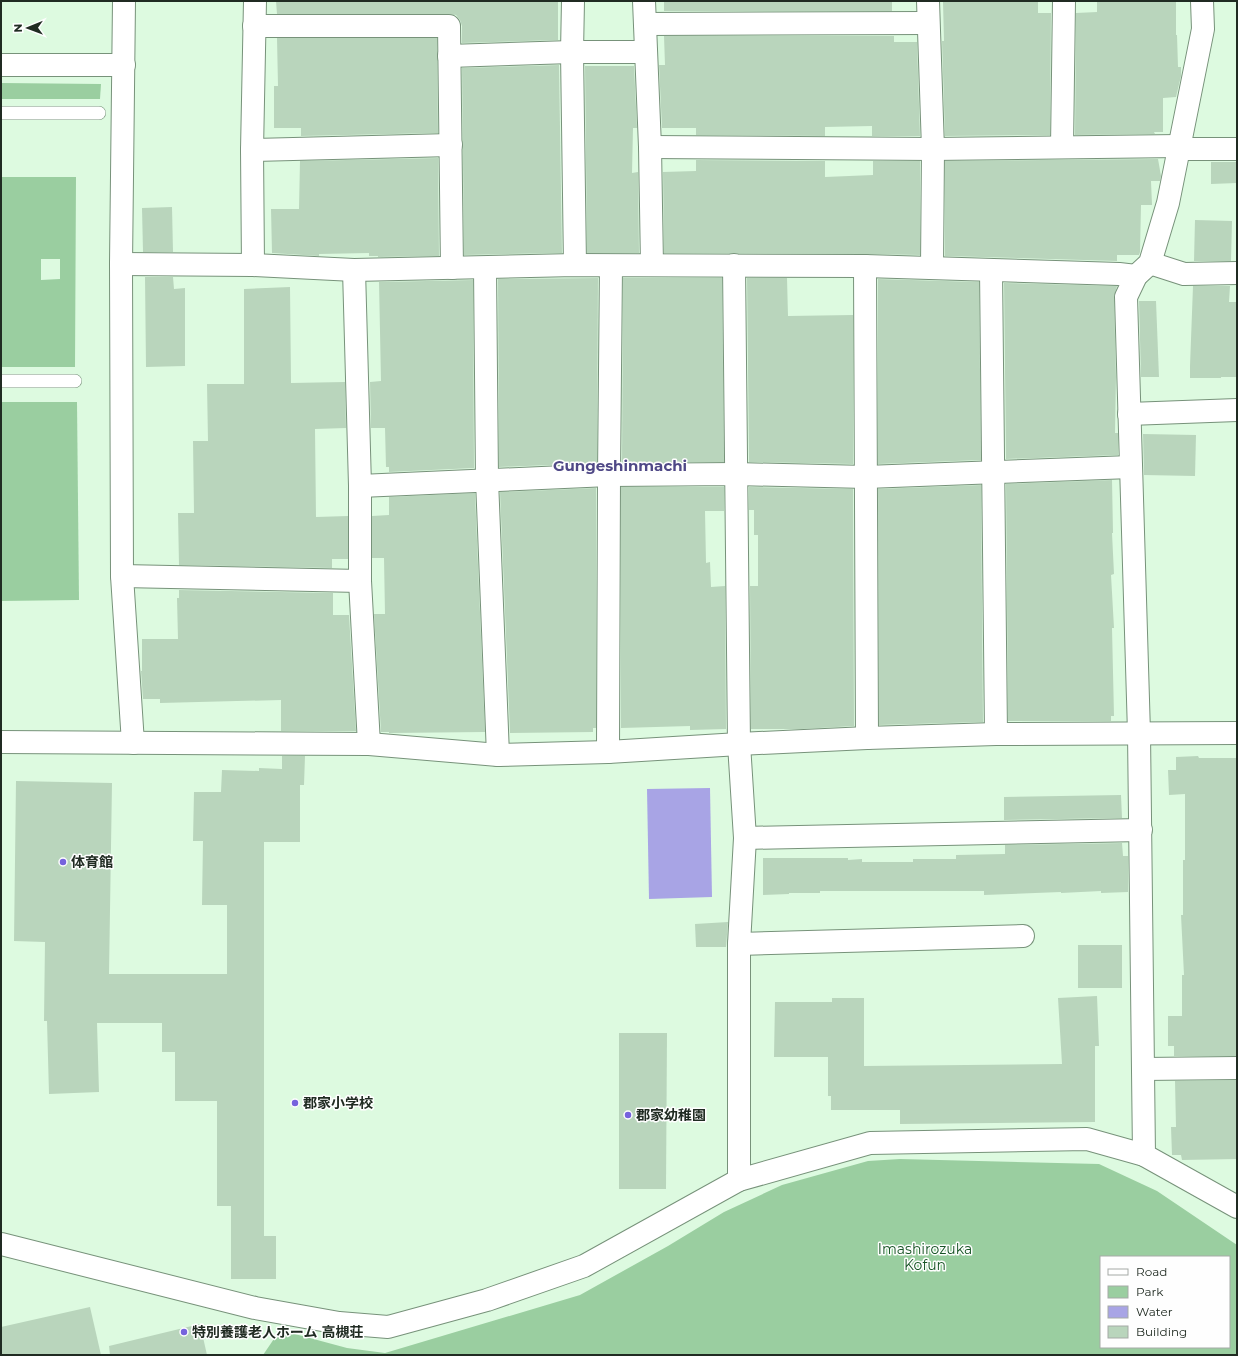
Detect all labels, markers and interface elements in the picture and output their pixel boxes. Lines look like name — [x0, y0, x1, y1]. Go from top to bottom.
north arrow — [8, 8, 48, 48]
text: N — [11, 24, 25, 33]
district label: Gungeshinmachi — [553, 456, 687, 475]
place label: 体育館 — [71, 853, 113, 871]
marker: 体育館 — [58, 857, 68, 867]
place label: 郡家小学校 — [303, 1094, 373, 1112]
marker: 郡家小学校 — [290, 1098, 300, 1108]
place label: 郡家幼稚園 — [636, 1106, 706, 1124]
marker: 郡家幼稚園 — [623, 1110, 633, 1120]
park label: Imashirozuka Kofun — [878, 1240, 972, 1274]
legend — [1100, 1256, 1230, 1348]
text: Road — [1136, 1264, 1167, 1279]
text: Park — [1136, 1284, 1164, 1299]
text: Water — [1136, 1304, 1173, 1319]
place label: 特別養護老人ホーム 高槻荘 — [192, 1323, 364, 1341]
text: Building — [1136, 1324, 1187, 1339]
marker: 特別養護老人ホーム 高槻荘 — [179, 1327, 189, 1337]

